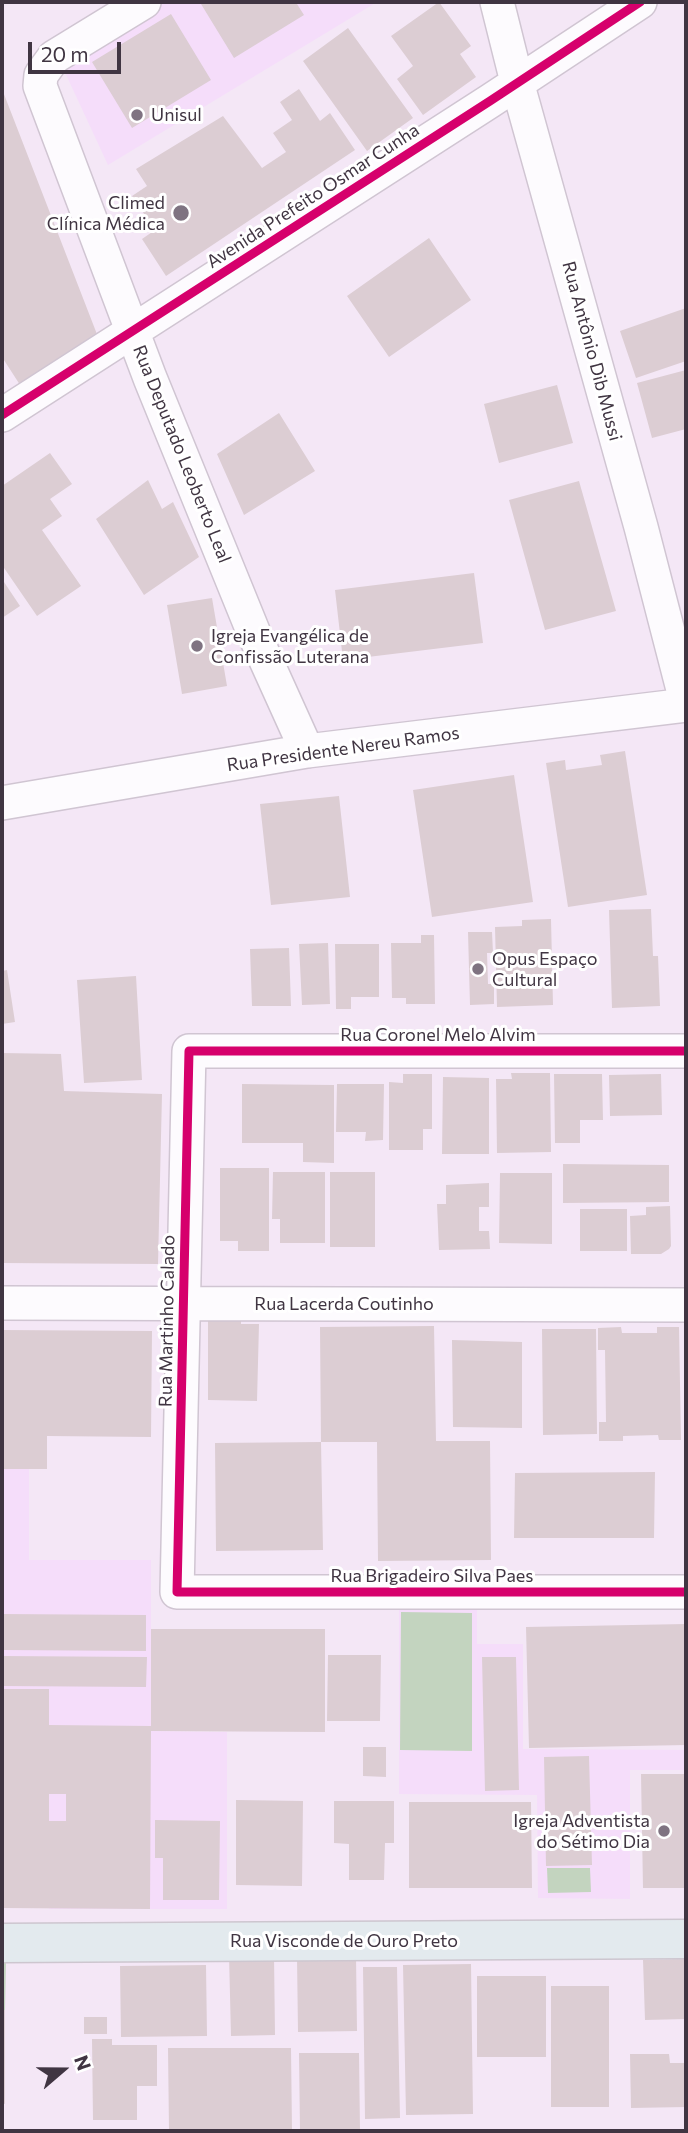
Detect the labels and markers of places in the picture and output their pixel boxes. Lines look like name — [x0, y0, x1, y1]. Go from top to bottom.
place label: Unisul — [151, 104, 202, 126]
marker: Unisul — [129, 107, 145, 123]
place label: Climed Clínica Médica — [47, 192, 165, 234]
marker: Climed Clínica Médica — [171, 203, 191, 223]
place label: Igreja Evangélica de Confissão Luterana — [211, 625, 369, 668]
marker: Igreja Evangélica de Confissão Luterana — [189, 638, 205, 654]
place label: Opus Espaço Cultural — [492, 948, 598, 990]
marker: Opus Espaço Cultural — [470, 961, 486, 977]
place label: Igreja Adventista do Sétimo Dia — [513, 1810, 650, 1853]
marker: Igreja Adventista do Sétimo Dia — [656, 1823, 672, 1839]

